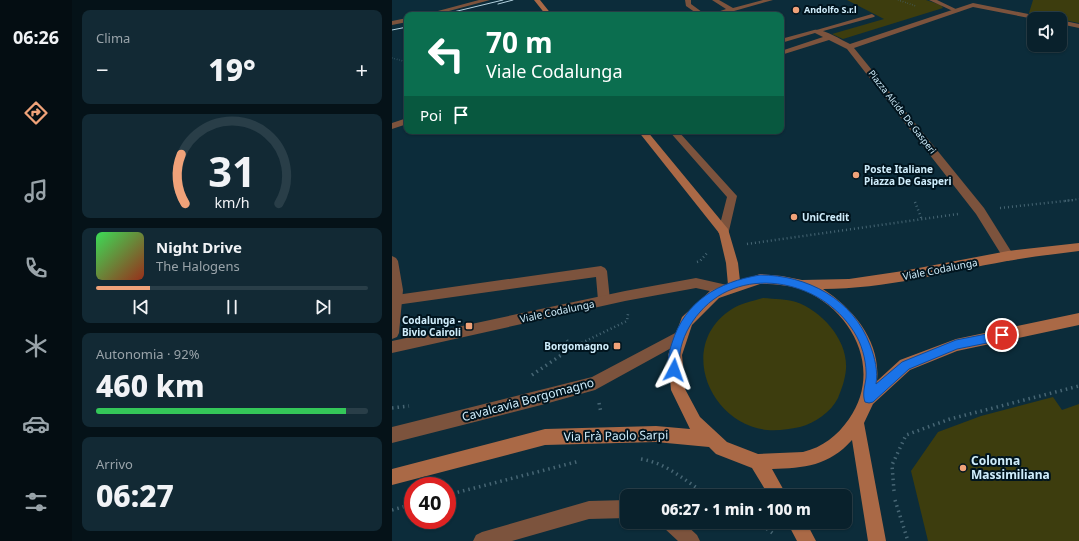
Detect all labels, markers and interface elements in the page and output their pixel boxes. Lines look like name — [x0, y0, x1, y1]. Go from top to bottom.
place label: Andolfo S.r.l — [804, 3, 857, 16]
marker: Andolfo S.r.l — [791, 5, 801, 15]
map controls — [1027, 12, 1067, 52]
button: sound — [1027, 12, 1067, 52]
text: 70 m — [486, 23, 553, 61]
text: 06:26 — [13, 25, 59, 49]
icon: left — [420, 28, 472, 80]
text: Clima — [96, 29, 130, 47]
text: 19° — [208, 49, 256, 90]
text: − — [96, 54, 109, 84]
text: + — [355, 54, 368, 84]
text: Viale Codalunga — [486, 59, 623, 83]
street label: Piazza Alcide De Gasperi — [866, 67, 939, 156]
icon: directions — [22, 99, 50, 127]
icon: arrive — [450, 104, 472, 126]
text: Poi — [420, 105, 442, 125]
text: 31 — [208, 143, 256, 199]
place label: Poste Italiane Piazza De Gasperi — [864, 162, 952, 188]
marker: Poste Italiane Piazza De Gasperi — [851, 170, 861, 180]
icon: music — [22, 177, 50, 205]
text: km/h — [214, 193, 250, 212]
place label: UniCredit — [802, 210, 850, 224]
marker: UniCredit — [789, 212, 799, 222]
text: Night Drive — [156, 237, 242, 257]
icon: phone — [22, 254, 50, 282]
street label: Viale Codalunga — [901, 255, 979, 283]
text: The Halogens — [156, 257, 240, 275]
icon: previous — [130, 296, 152, 318]
icon: pause — [221, 296, 243, 318]
icon: next — [312, 296, 334, 318]
street label: Viale Codalunga — [518, 296, 596, 326]
place label: Codalunga - Bivio Cairoli — [402, 313, 461, 339]
pin — [985, 318, 1019, 352]
marker: Codalunga - Bivio Cairoli — [464, 321, 474, 331]
icon: arrive — [991, 324, 1013, 346]
icon: climate — [22, 332, 50, 360]
place label: Borgomagno — [544, 339, 609, 353]
marker: Borgomagno — [612, 341, 622, 351]
text: Autonomia · 92% — [96, 345, 200, 363]
position arrow — [653, 349, 695, 391]
text: 460 km — [96, 365, 205, 406]
street label: Cavalcavia Borgomagno — [460, 374, 596, 425]
icon: car — [22, 410, 50, 438]
street label: Via Frà Paolo Sarpi — [564, 426, 668, 445]
place label: Colonna Massimiliana — [971, 452, 1050, 483]
text: Arrivo — [96, 455, 133, 473]
marker: Colonna Massimiliana — [958, 463, 968, 473]
text: 06:27 — [96, 475, 174, 516]
speed limit sign: 40 — [404, 477, 456, 529]
icon: filters — [22, 488, 50, 516]
text: 06:27 · 1 min · 100 m — [661, 499, 811, 519]

